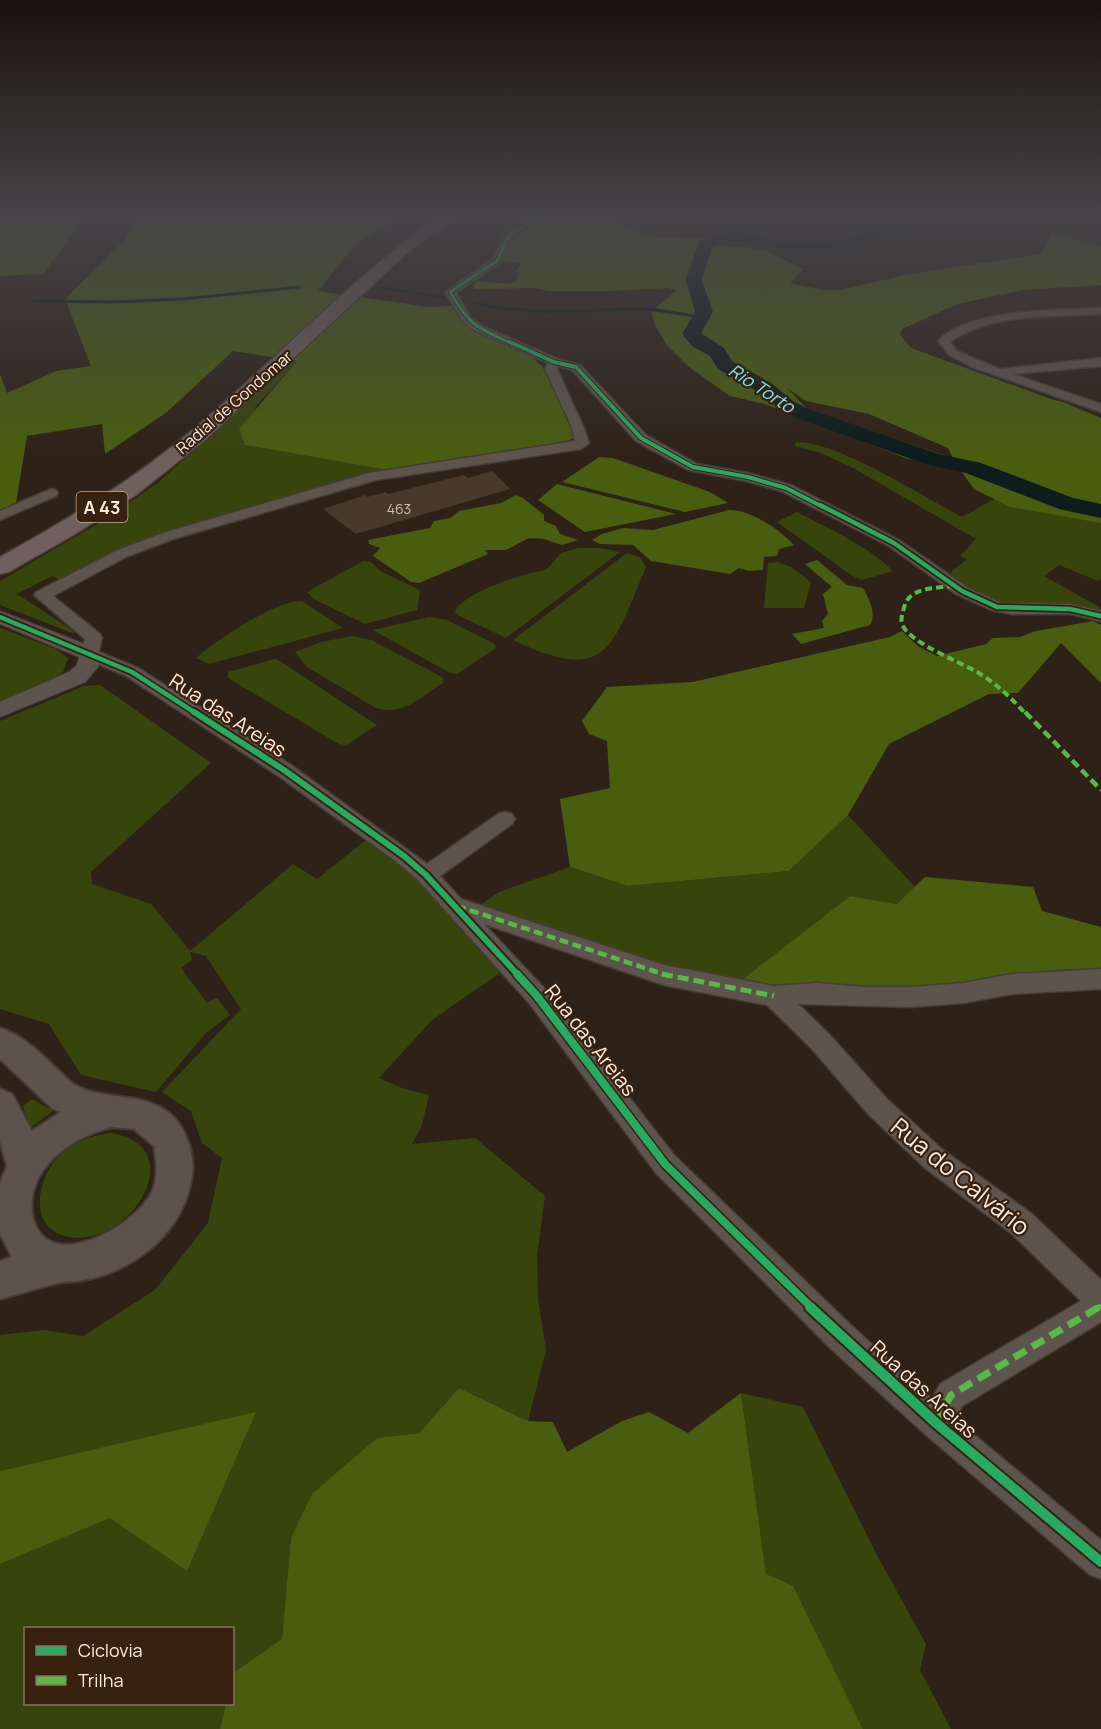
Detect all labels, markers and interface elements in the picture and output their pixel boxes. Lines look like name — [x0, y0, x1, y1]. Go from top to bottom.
street label: Radial de Gondomar — [171, 345, 297, 459]
water label: Rio Torto — [725, 358, 801, 419]
road number: A 43 — [76, 492, 128, 522]
house number: 463 — [387, 499, 411, 518]
street label: Rua das Areias — [164, 667, 292, 763]
street label: Rua das Areias — [539, 979, 643, 1101]
street label: Rua do Calvário — [885, 1110, 1037, 1242]
street label: Rua das Areias — [865, 1334, 983, 1444]
legend — [24, 1627, 234, 1705]
text: Ciclovia — [78, 1638, 143, 1662]
text: Trilha — [78, 1668, 123, 1692]

